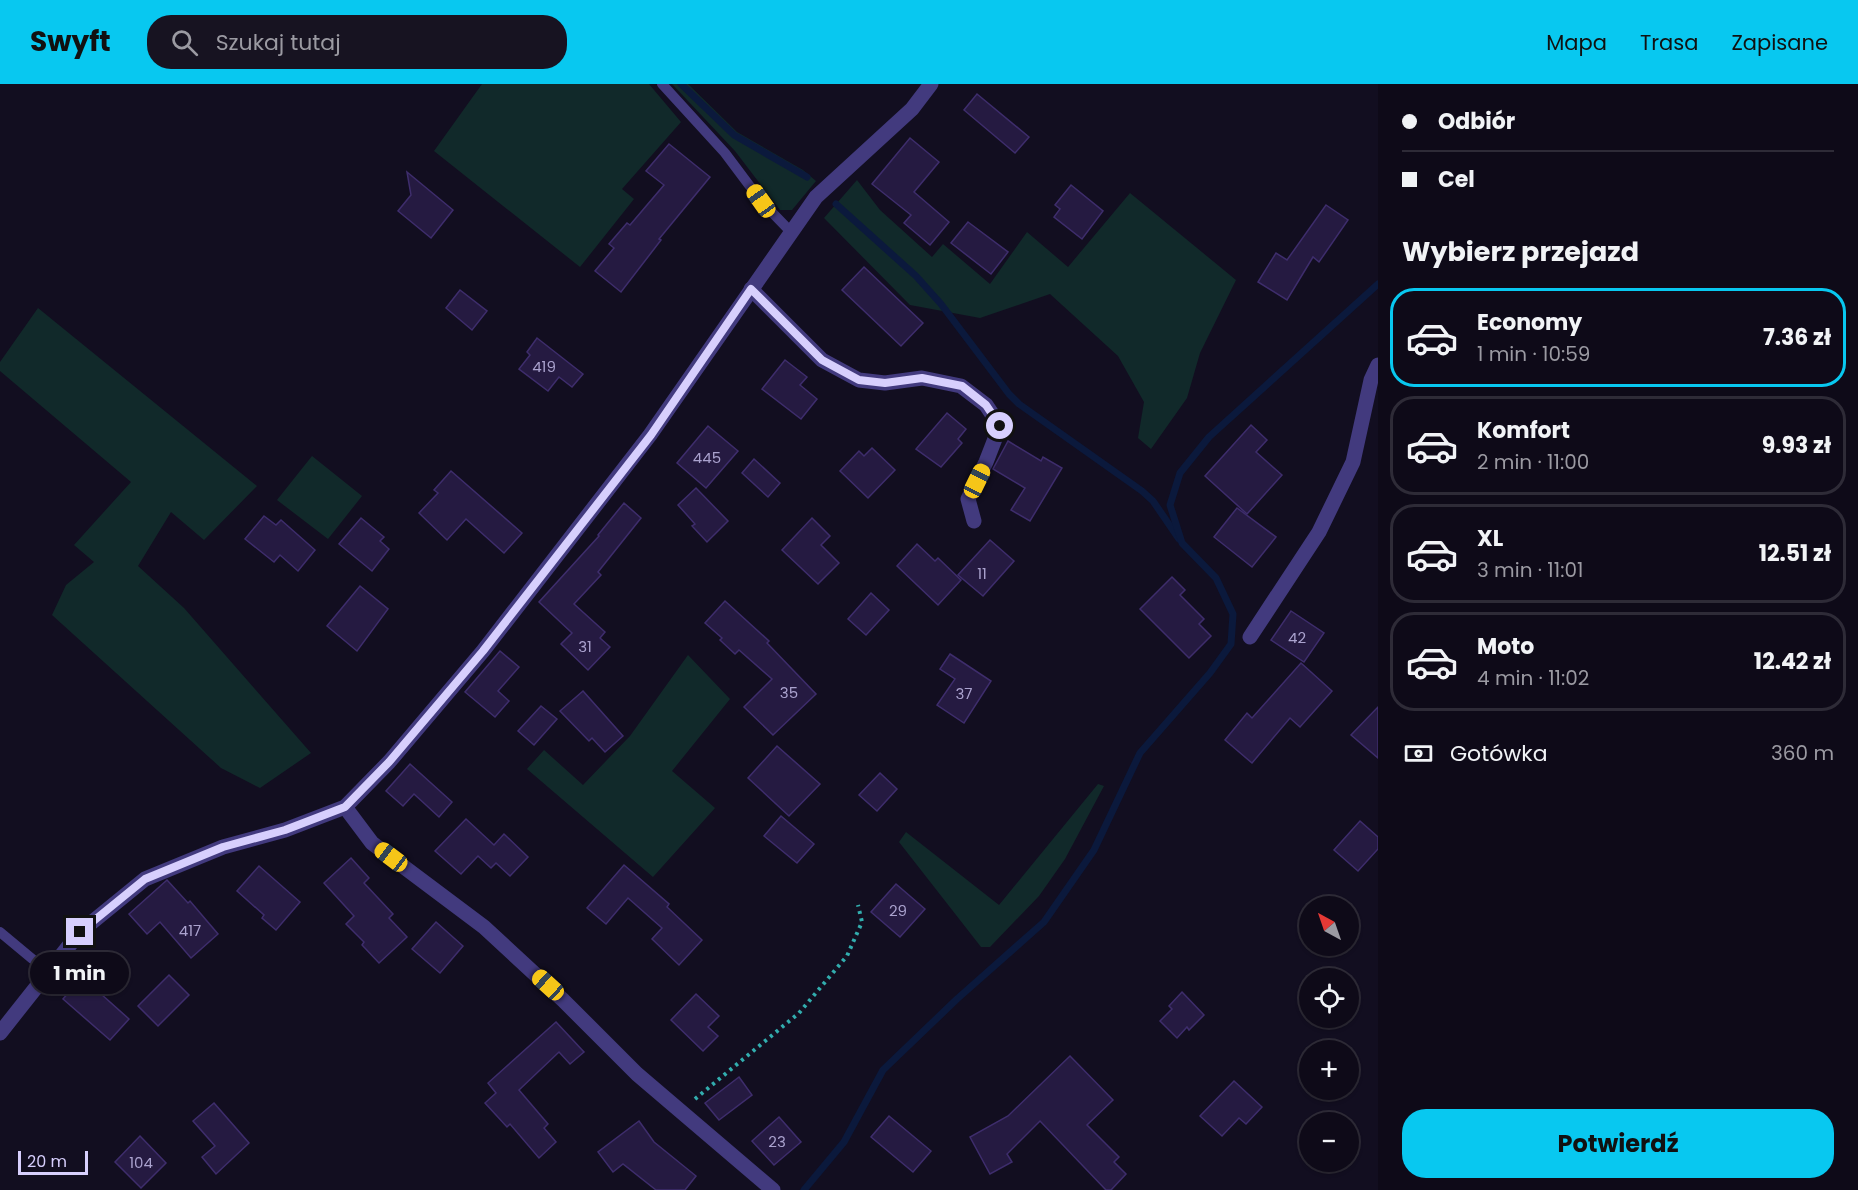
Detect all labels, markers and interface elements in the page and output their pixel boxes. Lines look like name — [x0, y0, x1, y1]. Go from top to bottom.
search box — [147, 15, 567, 69]
text: Swyft — [30, 22, 111, 61]
icon: search — [168, 26, 201, 59]
text: Szukaj tutaj — [216, 27, 341, 58]
text: Mapa — [1546, 28, 1607, 57]
text: Trasa — [1640, 28, 1698, 57]
text: Zapisane — [1731, 28, 1828, 57]
text: Odbiór — [1438, 106, 1515, 137]
text: Cel — [1438, 164, 1475, 195]
car — [743, 181, 779, 221]
text: Wybierz przejazd — [1402, 233, 1639, 270]
text: Economy — [1477, 307, 1582, 338]
icon: car — [1405, 311, 1459, 365]
text: 7.36 zł — [1763, 322, 1831, 353]
text: 1 min · 10:59 — [1477, 340, 1590, 368]
house number: 419 — [532, 356, 556, 377]
route start — [986, 412, 1013, 439]
text: Komfort — [1477, 415, 1570, 446]
icon: car — [1405, 419, 1459, 473]
text: 9.93 zł — [1762, 430, 1831, 461]
house number: 445 — [693, 447, 721, 468]
text: 2 min · 11:00 — [1477, 448, 1589, 476]
car — [961, 461, 993, 501]
text: XL — [1477, 523, 1503, 554]
icon: car — [1405, 527, 1459, 581]
text: 12.51 zł — [1759, 538, 1831, 569]
text: 3 min · 11:01 — [1477, 556, 1583, 584]
house number: 11 — [977, 563, 987, 584]
house number: 42 — [1288, 627, 1306, 648]
text: Moto — [1477, 631, 1534, 662]
icon: car — [1405, 635, 1459, 689]
house number: 31 — [578, 636, 592, 657]
text: 12.42 zł — [1754, 646, 1831, 677]
text: 4 min · 11:02 — [1477, 664, 1589, 692]
house number: 35 — [780, 682, 798, 703]
house number: 37 — [955, 683, 973, 704]
icon: cash — [1402, 737, 1435, 770]
text: Gotówka — [1450, 738, 1548, 769]
text: 360 m — [1771, 739, 1834, 767]
car — [371, 839, 411, 875]
north arrow — [1299, 896, 1359, 956]
map controls — [1299, 896, 1359, 1172]
house number: 29 — [889, 900, 907, 921]
route end — [66, 918, 93, 945]
house number: 417 — [179, 920, 201, 941]
callout: 1 min — [31, 953, 130, 995]
text: 1 min — [53, 959, 106, 987]
car — [529, 966, 567, 1004]
button: locate — [1299, 968, 1359, 1028]
button: + — [1299, 1040, 1359, 1100]
button: Potwierdź — [1402, 1109, 1834, 1178]
button: − — [1299, 1112, 1359, 1172]
house number: 23 — [768, 1131, 786, 1152]
scale bar — [18, 1148, 88, 1176]
text: 20 m — [27, 1150, 67, 1173]
house number: 104 — [129, 1152, 153, 1173]

